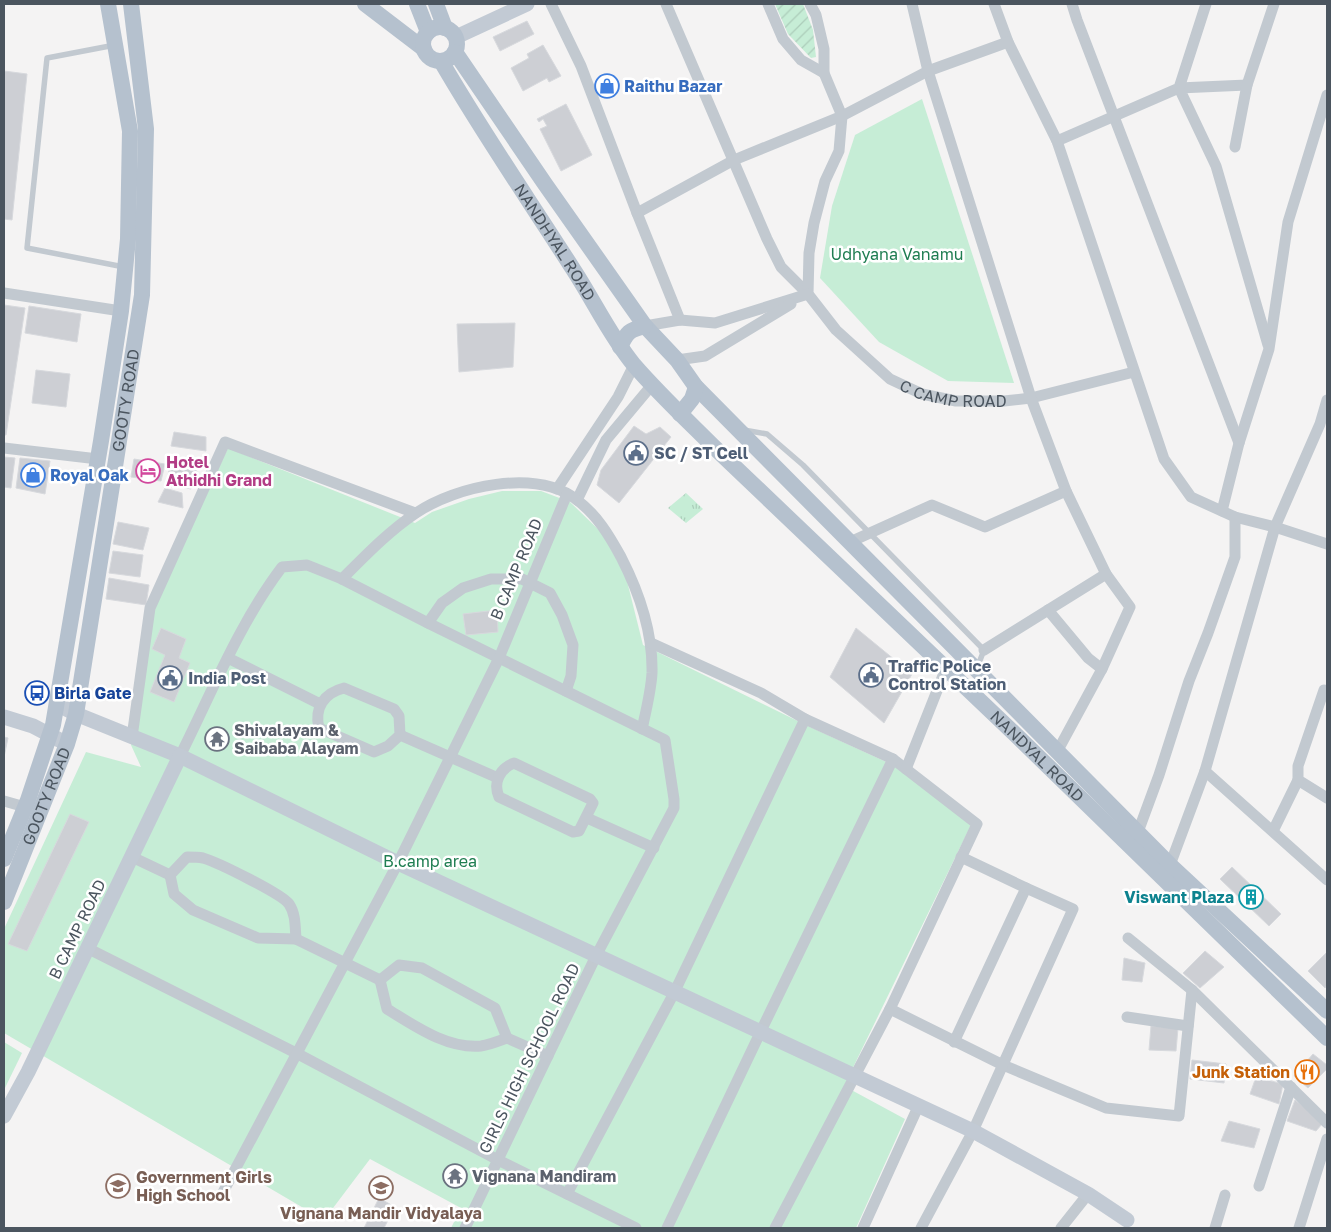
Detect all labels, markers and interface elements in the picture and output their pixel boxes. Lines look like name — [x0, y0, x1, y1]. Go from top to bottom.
shop icon: Raithu Bazar — [594, 73, 620, 99]
place label: Raithu Bazar — [624, 76, 722, 96]
street label: NANDHYAL ROAD — [510, 180, 600, 304]
park label: Udhyana Vanamu — [831, 244, 963, 264]
street label: GOOTY ROAD — [107, 348, 143, 453]
street label: C CAMP ROAD — [897, 375, 1007, 411]
public building icon: SC / ST Cell — [623, 440, 649, 466]
place label: SC / ST Cell — [654, 443, 749, 463]
place label: Hotel Athidhi Grand — [166, 452, 272, 490]
hotel icon: Hotel Athidhi Grand — [135, 458, 161, 484]
shop icon: Royal Oak — [20, 462, 46, 488]
place label: Royal Oak — [50, 465, 129, 485]
street label: B CAMP ROAD — [486, 515, 546, 623]
place label: Traffic Police Control Station — [888, 656, 1006, 694]
public building icon: Traffic Police Control Station — [858, 662, 884, 688]
public building icon: India Post — [157, 665, 183, 691]
place label: India Post — [188, 668, 266, 688]
bus stop icon: Birla Gate — [24, 680, 50, 706]
place label: Birla Gate — [54, 683, 131, 703]
street label: NANDYAL ROAD — [986, 706, 1088, 806]
place label: Shivalayam & Saibaba Alayam — [234, 720, 359, 758]
temple icon: Shivalayam & Saibaba Alayam — [204, 726, 230, 752]
street label: GOOTY ROAD — [18, 744, 75, 848]
park label: B.camp area — [383, 851, 477, 871]
street label: B CAMP ROAD — [44, 876, 110, 982]
building icon: Viswant Plaza — [1238, 884, 1264, 910]
place label: Viswant Plaza — [1124, 887, 1234, 907]
street label: GIRLS HIGH SCHOOL ROAD — [474, 960, 584, 1156]
restaurant icon: Junk Station — [1294, 1059, 1320, 1085]
place label: Junk Station — [1192, 1062, 1290, 1082]
temple icon: Vignana Mandiram — [442, 1163, 468, 1189]
place label: Vignana Mandiram — [472, 1166, 616, 1186]
place label: Government Girls High School — [136, 1167, 272, 1205]
school or university icon: Government Girls High School — [105, 1173, 131, 1199]
school or university icon: Vignana Mandir Vidyalaya — [368, 1175, 394, 1201]
place label: Vignana Mandir Vidyalaya — [280, 1203, 482, 1223]

